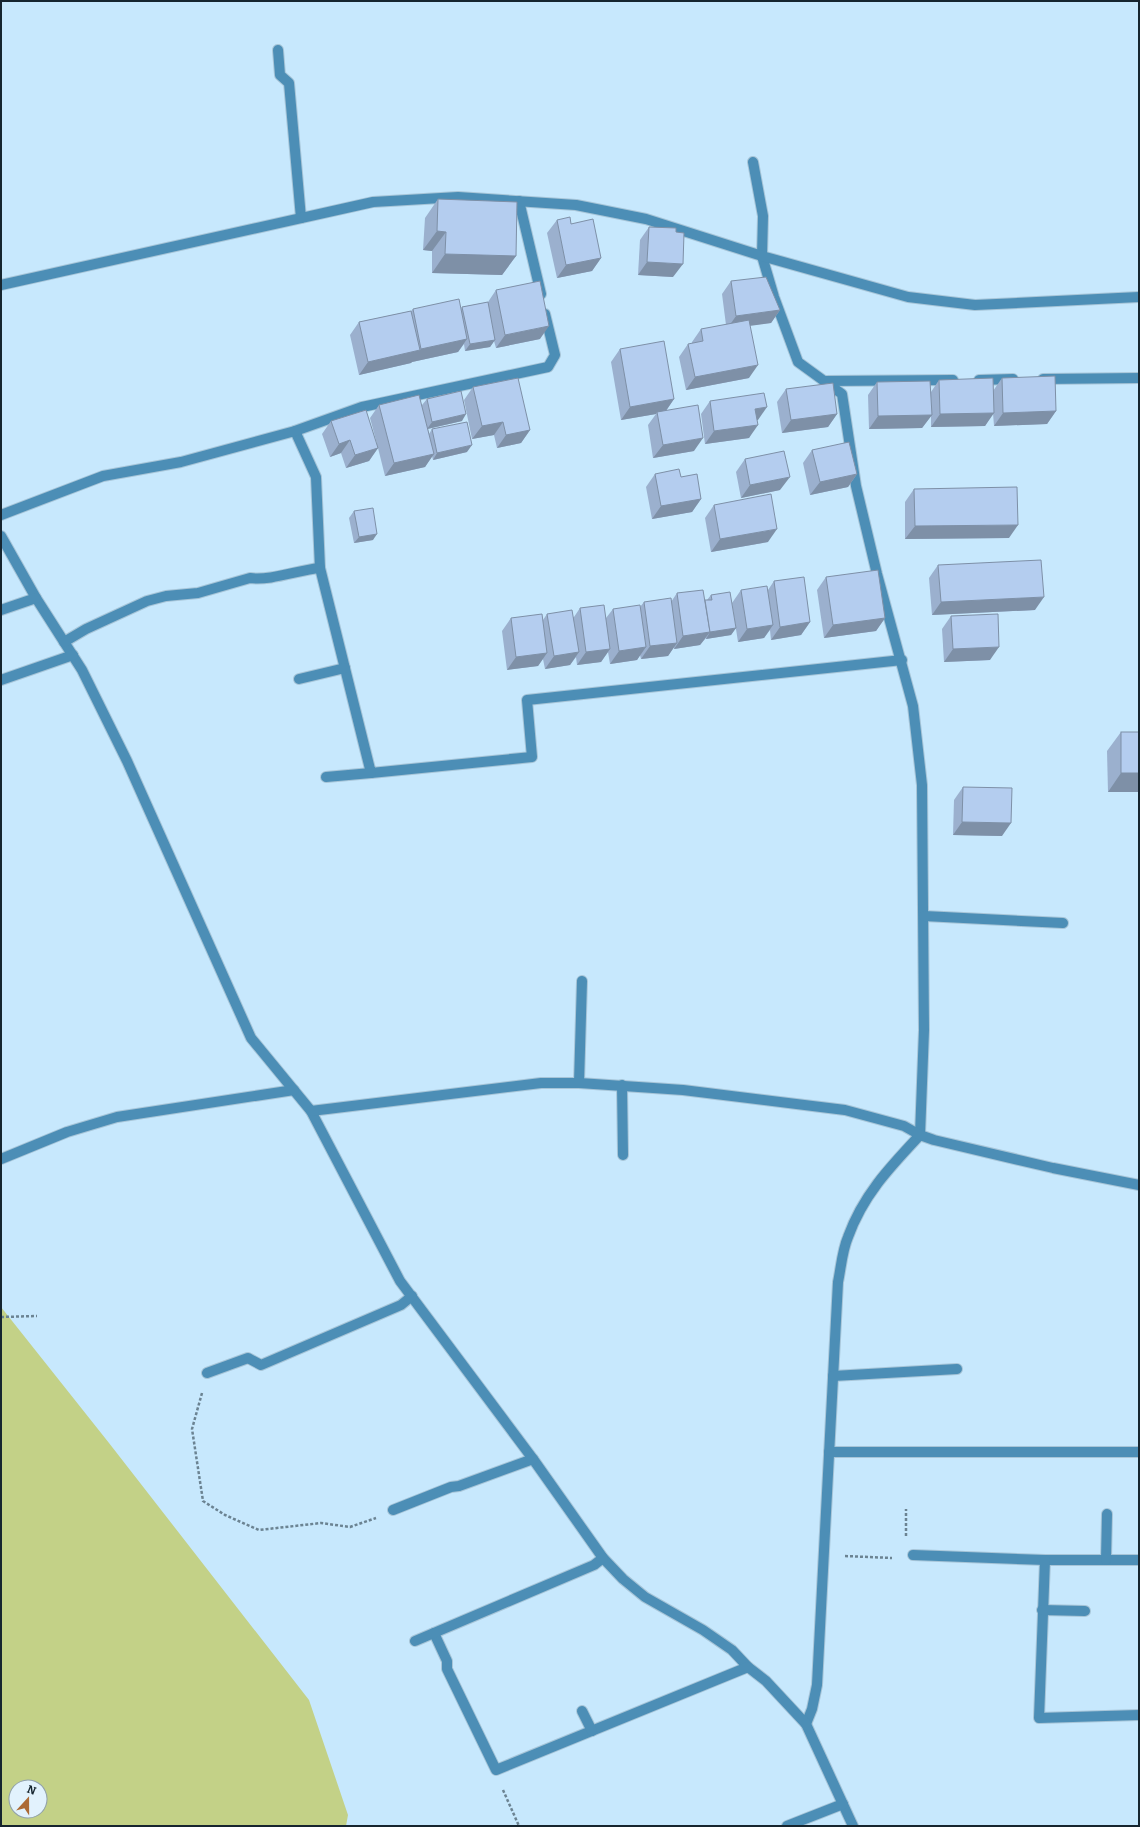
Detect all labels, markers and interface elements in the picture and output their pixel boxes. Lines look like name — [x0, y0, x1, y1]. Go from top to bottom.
north arrow — [8, 1779, 48, 1819]
text: N — [25, 1783, 38, 1798]

